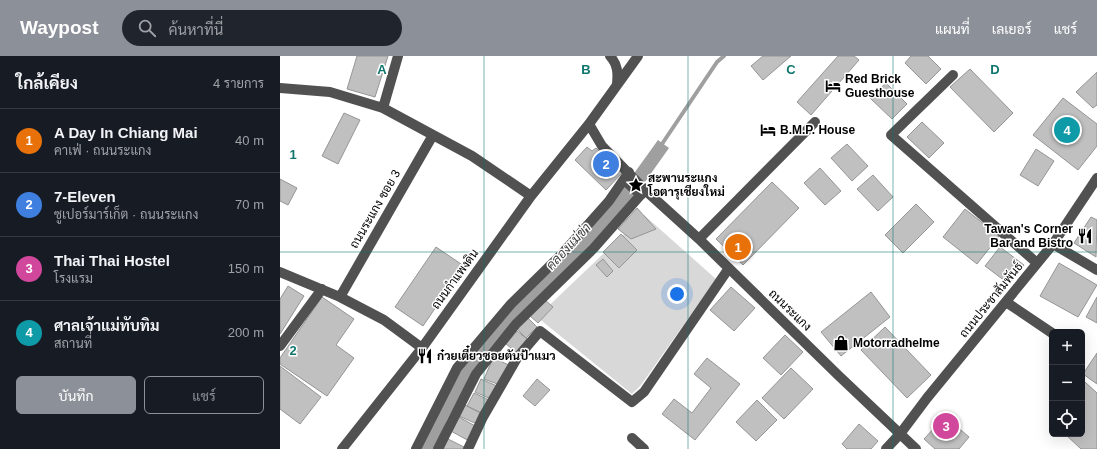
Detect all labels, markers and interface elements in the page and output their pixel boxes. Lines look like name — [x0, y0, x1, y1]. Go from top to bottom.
search box — [122, 10, 402, 46]
text: Waypost — [20, 17, 98, 38]
icon: search — [136, 17, 158, 39]
text: ค้นหาที่นี่ — [168, 21, 223, 38]
text: แผนที่ — [935, 21, 970, 37]
text: เลเยอร์ — [992, 21, 1032, 37]
text: แชร์ — [1054, 21, 1077, 37]
text: A — [377, 62, 387, 77]
text: B — [581, 62, 591, 77]
text: C — [786, 62, 796, 77]
text: D — [990, 62, 1000, 77]
place label: Red Brick Guesthouse — [845, 72, 915, 100]
text: ใกล้เคียง — [16, 74, 78, 93]
text: 4 รายการ — [213, 76, 264, 91]
hotel icon: Red Brick Guesthouse — [824, 77, 842, 95]
pin: 4 — [1054, 115, 1080, 145]
hotel icon: B.M.P. House — [759, 121, 777, 139]
place label: B.M.P. House — [780, 123, 855, 137]
text: A Day In Chiang Mai — [54, 124, 198, 141]
text: 1 — [25, 133, 33, 148]
text: 40 m — [235, 133, 264, 148]
text: คาเฟ่ · ถนนระแกง — [54, 143, 151, 158]
text: 1 — [289, 147, 297, 162]
pin: 2 — [593, 149, 619, 179]
street label: ถนนระแกง ซอย 3 — [347, 167, 403, 251]
place label: สะพานระแกง โอตารุเชียงใหม่ — [647, 171, 725, 200]
place icon: สะพานระแกง โอตารุเชียงใหม่ — [627, 176, 645, 194]
text: 7-Eleven — [54, 188, 116, 205]
text: 2 — [25, 197, 33, 212]
text: 70 m — [235, 197, 264, 212]
text: ซูเปอร์มาร์เก็ต · ถนนระแกง — [54, 207, 198, 222]
water label: คลองแม่ข่า — [543, 220, 594, 273]
place label: Tawan's Corner Bar and Bistro — [984, 222, 1073, 250]
restaurant icon: Tawan's Corner Bar and Bistro — [1076, 227, 1094, 245]
pin: 1 — [725, 232, 751, 262]
street label: ถนนกำแพงดิน — [429, 246, 482, 312]
text: Thai Thai Hostel — [54, 252, 170, 269]
street label: ถนนประชาสัมพันธ์ — [956, 259, 1026, 340]
text: 3 — [25, 261, 33, 276]
text: 150 m — [228, 261, 264, 276]
text: โรงแรม — [54, 271, 93, 286]
your location — [667, 284, 687, 304]
street label: ถนนระแกง — [766, 286, 814, 334]
text: ศาลเจ้าแม่ทับทิม — [54, 317, 159, 334]
text: 4 — [25, 325, 33, 340]
text: 200 m — [228, 325, 264, 340]
map controls — [1049, 329, 1085, 437]
button: + — [1049, 329, 1085, 365]
shop icon: Motorradhelme — [832, 334, 850, 352]
text: สถานที่ — [54, 336, 92, 351]
place label: Motorradhelme — [853, 336, 940, 350]
text: 2 — [289, 343, 297, 358]
place label: ก๋วยเตี๋ยวซอยตันป้าแมว — [437, 345, 556, 363]
restaurant icon: ก๋วยเตี๋ยวซอยตันป้าแมว — [416, 347, 434, 365]
button: − — [1049, 365, 1085, 401]
button: บันทึก — [16, 376, 136, 414]
button: แชร์ — [144, 376, 264, 414]
button: locate — [1049, 401, 1085, 437]
pin: 3 — [933, 411, 959, 441]

